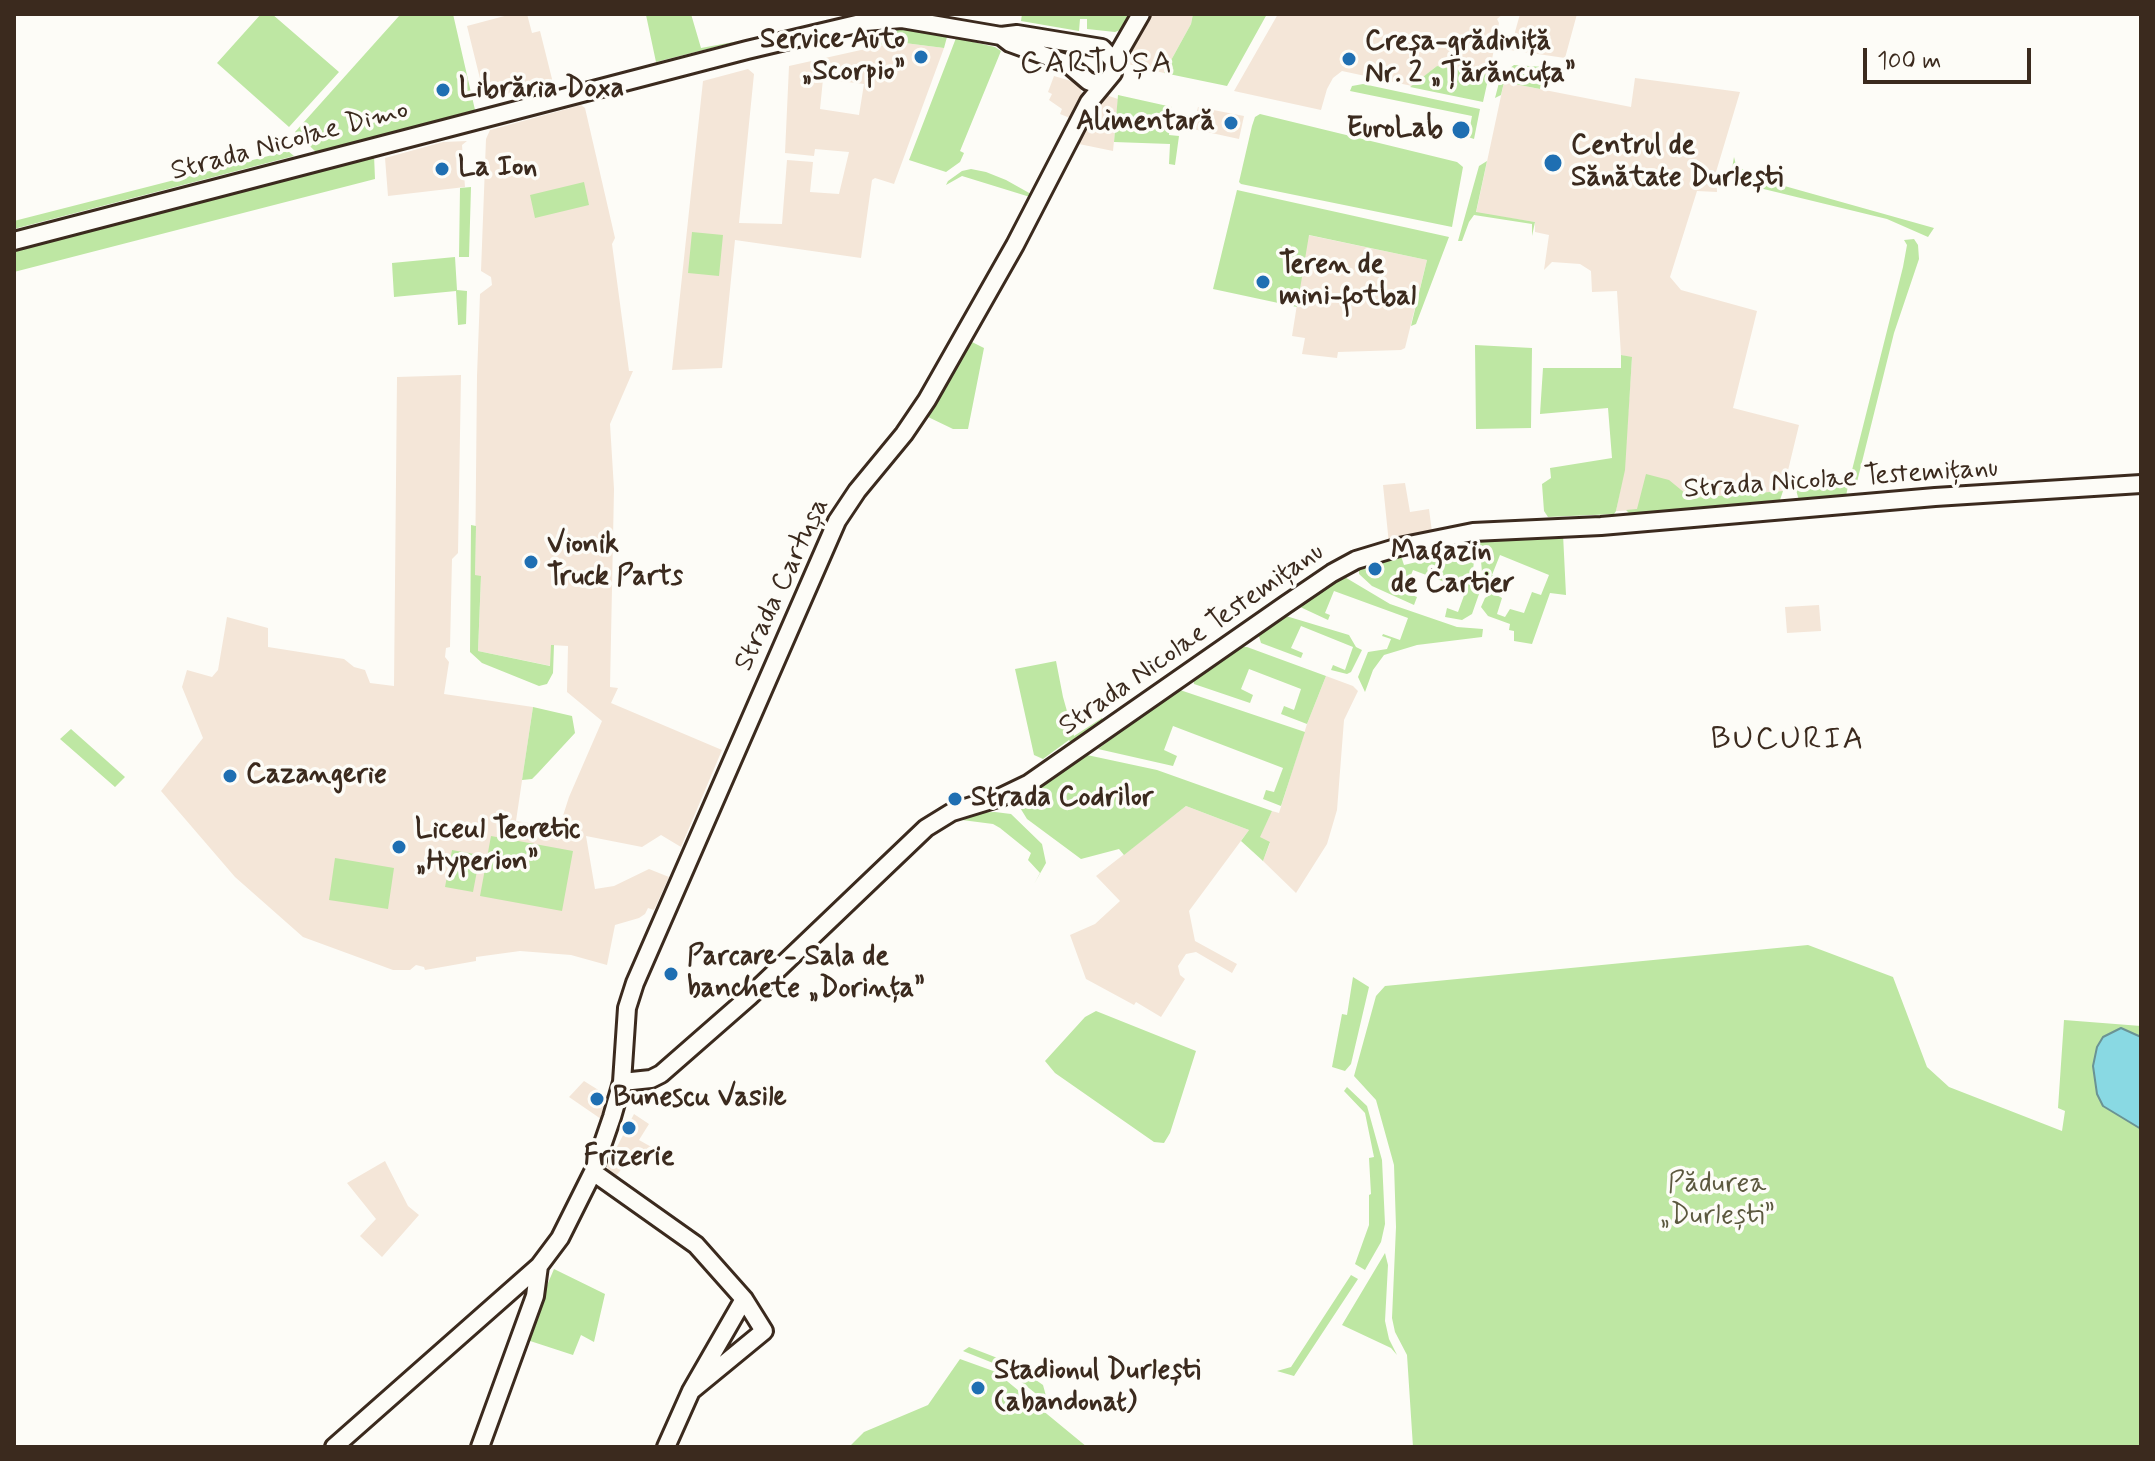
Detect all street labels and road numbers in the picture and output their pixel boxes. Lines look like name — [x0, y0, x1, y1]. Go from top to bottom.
street label: Strada Nicolae Dimo — [168, 94, 412, 190]
street label: Strada Nicolae Testemițanu — [1683, 452, 1999, 508]
street label: Strada Cartușa — [728, 493, 838, 677]
street label: Strada Nicolae Testemițanu — [1053, 536, 1331, 744]

